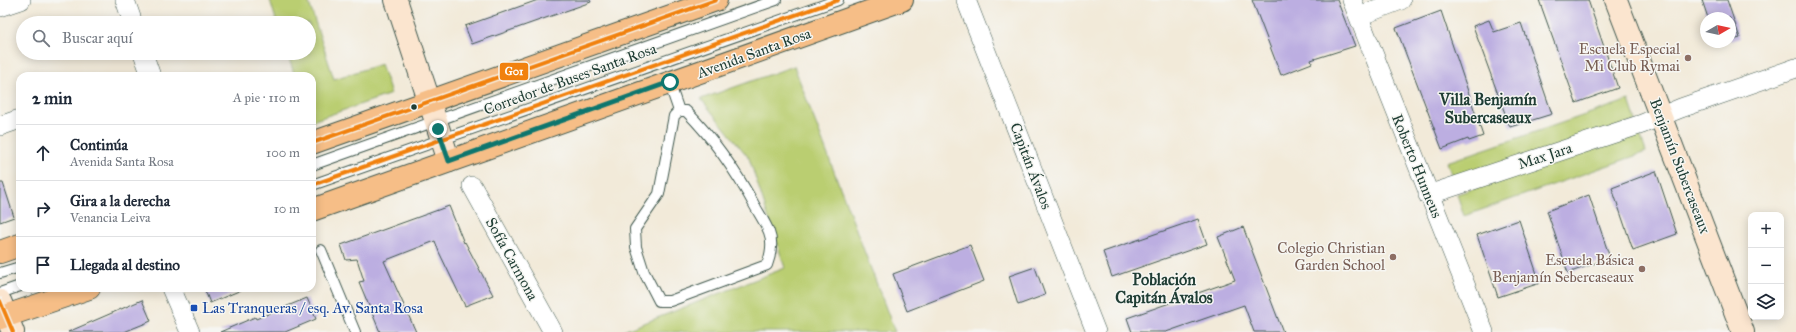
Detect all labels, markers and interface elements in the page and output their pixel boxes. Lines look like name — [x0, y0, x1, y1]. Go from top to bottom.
north arrow — [1700, 12, 1736, 48]
search box — [16, 16, 316, 60]
street label: Avenida Santa Rosa — [694, 24, 814, 82]
icon: search — [30, 27, 52, 49]
text: Buscar aquí — [62, 29, 133, 47]
street label: Corredor de Buses Santa Rosa — [481, 39, 659, 119]
place label: Escuela Especial Mi Club Rymai — [1579, 40, 1681, 75]
marker: Escuela Especial Mi Club Rymai — [1683, 53, 1693, 63]
line badge: G01 — [499, 62, 529, 81]
text: G01 — [505, 65, 524, 78]
route start — [661, 73, 679, 91]
text: 2 min — [32, 88, 72, 109]
text: A pie · 110 m — [233, 90, 300, 106]
district label: Villa Benjamín Subercaseaux — [1438, 90, 1537, 127]
street label: Benjamín Subercaseaux — [1646, 96, 1714, 236]
unlabelled marker — [409, 102, 419, 112]
street label: Roberto Hunneus — [1388, 112, 1446, 220]
route end — [429, 120, 447, 138]
street label: Capitán Ávalos — [1006, 120, 1057, 212]
text: Continúa — [70, 136, 128, 154]
street label: Max Jara — [1516, 139, 1575, 174]
icon: ahead — [32, 142, 54, 164]
text: 100 m — [266, 145, 300, 161]
text: Avenida Santa Rosa — [70, 154, 174, 170]
text: Gira a la derecha — [70, 192, 170, 210]
icon: right — [32, 198, 54, 220]
text: 10 m — [274, 201, 300, 217]
text: Venancia Leiva — [70, 210, 151, 226]
map controls — [1748, 212, 1784, 320]
button: + — [1748, 212, 1784, 248]
street label: Sofía Carmona — [482, 214, 542, 304]
place label: Colegio Christian Garden School — [1277, 239, 1386, 274]
button: − — [1748, 248, 1784, 284]
place label: Escuela Básica Benjamín Sebercaseaux — [1492, 251, 1635, 286]
marker: Colegio Christian Garden School — [1388, 252, 1398, 262]
icon: arrive — [32, 254, 54, 276]
text: Llegada al destino — [70, 256, 180, 274]
marker: Escuela Básica Benjamín Sebercaseaux — [1637, 264, 1647, 274]
district label: Población Capitán Ávalos — [1115, 270, 1213, 308]
button: layers — [1748, 284, 1784, 320]
place label: Las Tranqueras / esq. Av. Santa Rosa — [202, 299, 424, 318]
marker: Las Tranqueras / esq. Av. Santa Rosa — [189, 303, 199, 313]

